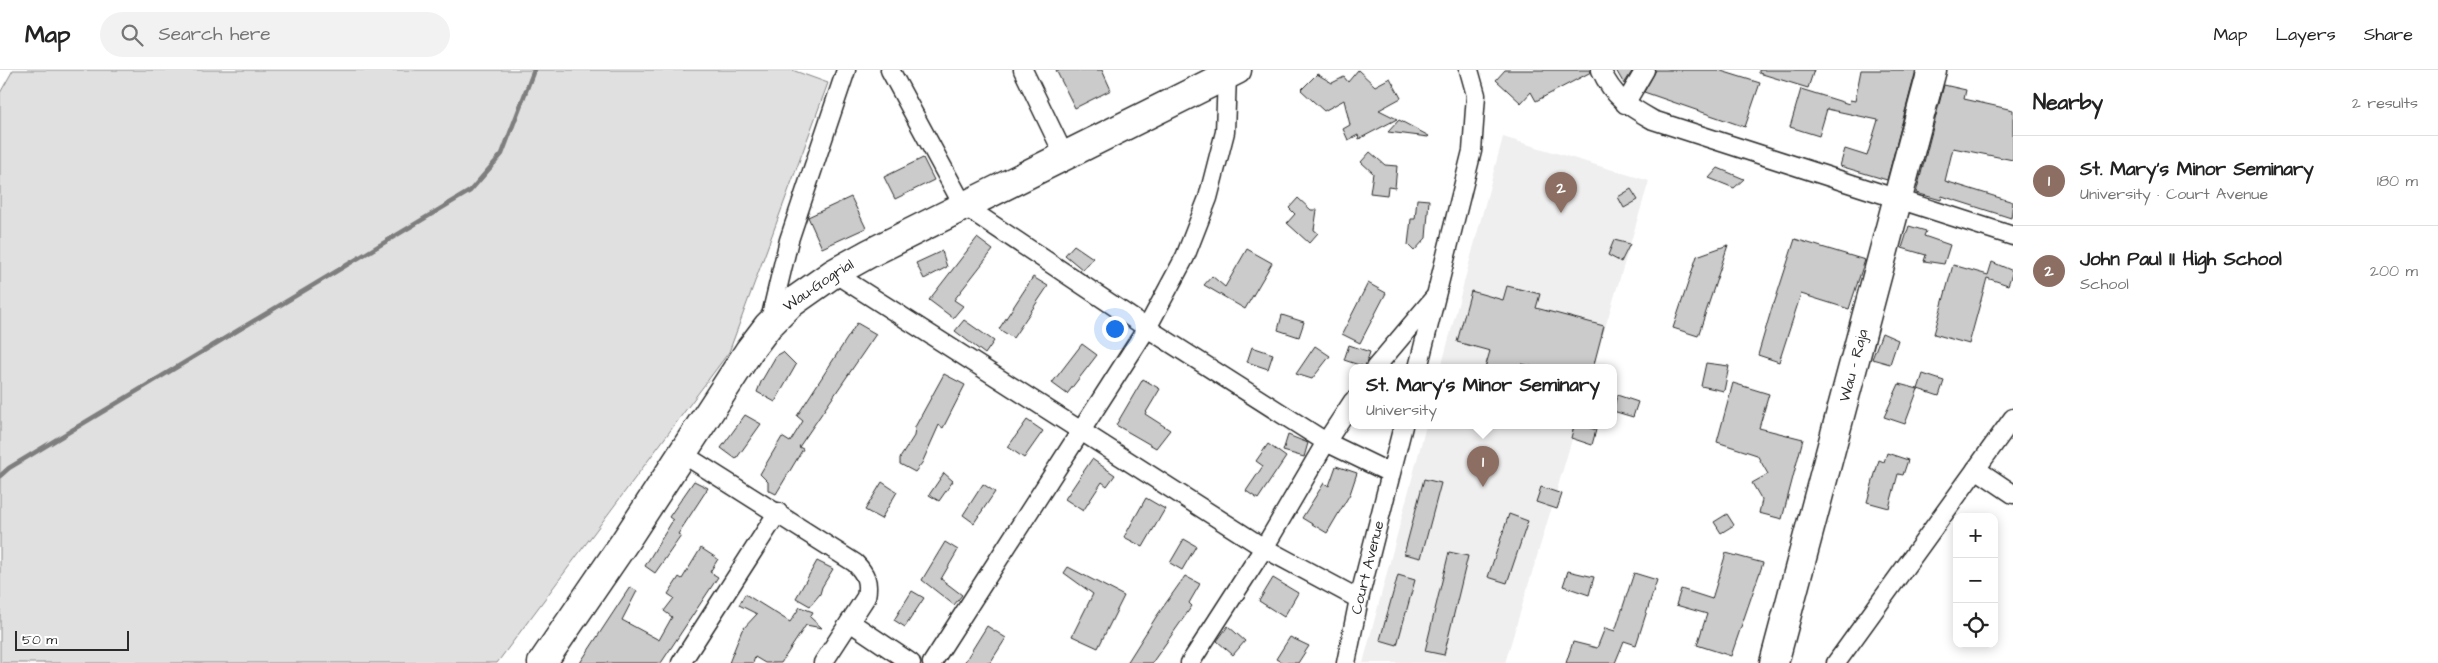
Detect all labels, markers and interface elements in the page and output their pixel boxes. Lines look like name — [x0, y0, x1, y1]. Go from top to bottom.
search box — [100, 12, 450, 57]
text: Map — [25, 18, 70, 52]
icon: search — [118, 21, 146, 49]
text: Search here — [158, 21, 271, 48]
text: Map — [2213, 22, 2247, 47]
text: Layers — [2275, 22, 2336, 47]
text: Share — [2364, 22, 2413, 47]
text: Nearby — [2033, 88, 2103, 117]
text: 2 results — [2352, 92, 2418, 114]
text: St. Mary's Minor Seminary — [2080, 156, 2314, 183]
text: 1 — [2048, 170, 2050, 192]
text: 180 m — [2377, 170, 2418, 192]
pin: 2 — [1545, 172, 1577, 213]
text: University · Court Avenue — [2080, 183, 2268, 205]
text: John Paul II High School — [2080, 246, 2282, 273]
street label: Wau-Gogrial — [779, 254, 858, 317]
text: 2 — [2044, 260, 2054, 282]
text: 200 m — [2370, 260, 2418, 282]
text: School — [2080, 273, 2129, 295]
your location — [1102, 316, 1128, 342]
street label: Wau - Raja — [1834, 326, 1874, 404]
popup — [1349, 364, 1617, 429]
text: St. Mary's Minor Seminary — [1366, 372, 1600, 399]
text: University — [1366, 399, 1437, 421]
pin: 1 — [1467, 446, 1499, 487]
map controls — [1953, 513, 1998, 648]
button: + — [1953, 513, 1998, 558]
street label: Court Avenue — [1346, 518, 1390, 616]
button: − — [1953, 558, 1998, 603]
button: locate — [1953, 603, 1998, 648]
scale bar — [15, 628, 129, 651]
text: 50 m — [22, 630, 57, 650]

